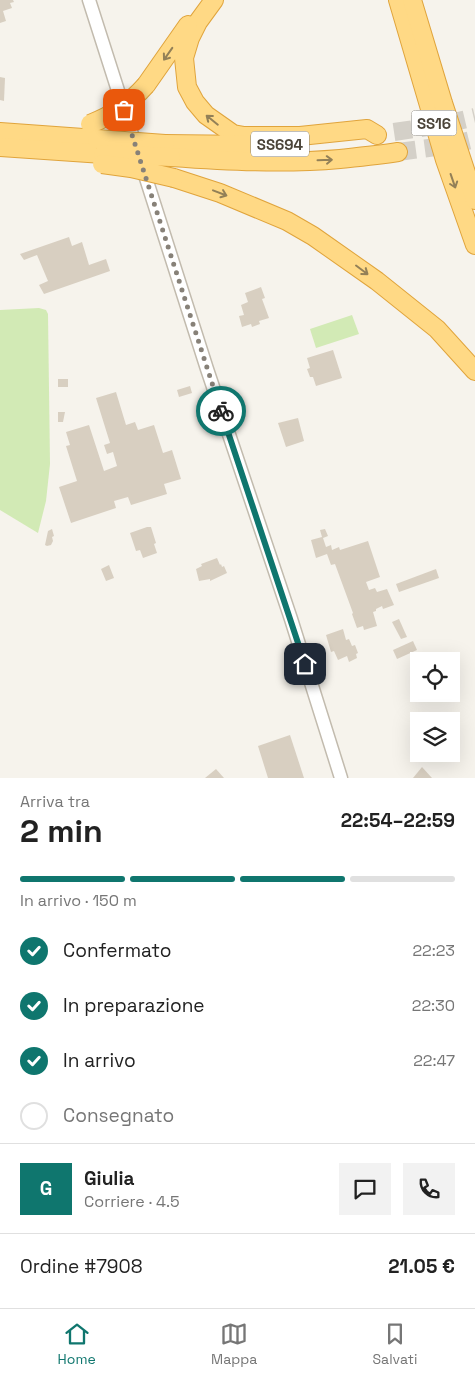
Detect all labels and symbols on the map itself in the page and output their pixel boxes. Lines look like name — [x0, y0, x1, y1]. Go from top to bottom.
one-way arrow — [163, 47, 173, 61]
pin — [103, 89, 145, 131]
road number: SS16 — [412, 110, 456, 136]
one-way arrow — [206, 114, 219, 125]
road number: SS694 — [251, 132, 309, 156]
one-way arrow — [317, 155, 333, 164]
one-way arrow — [448, 172, 458, 188]
one-way arrow — [212, 189, 227, 198]
one-way arrow — [355, 265, 369, 275]
courier — [196, 386, 246, 436]
pin — [284, 643, 326, 685]

